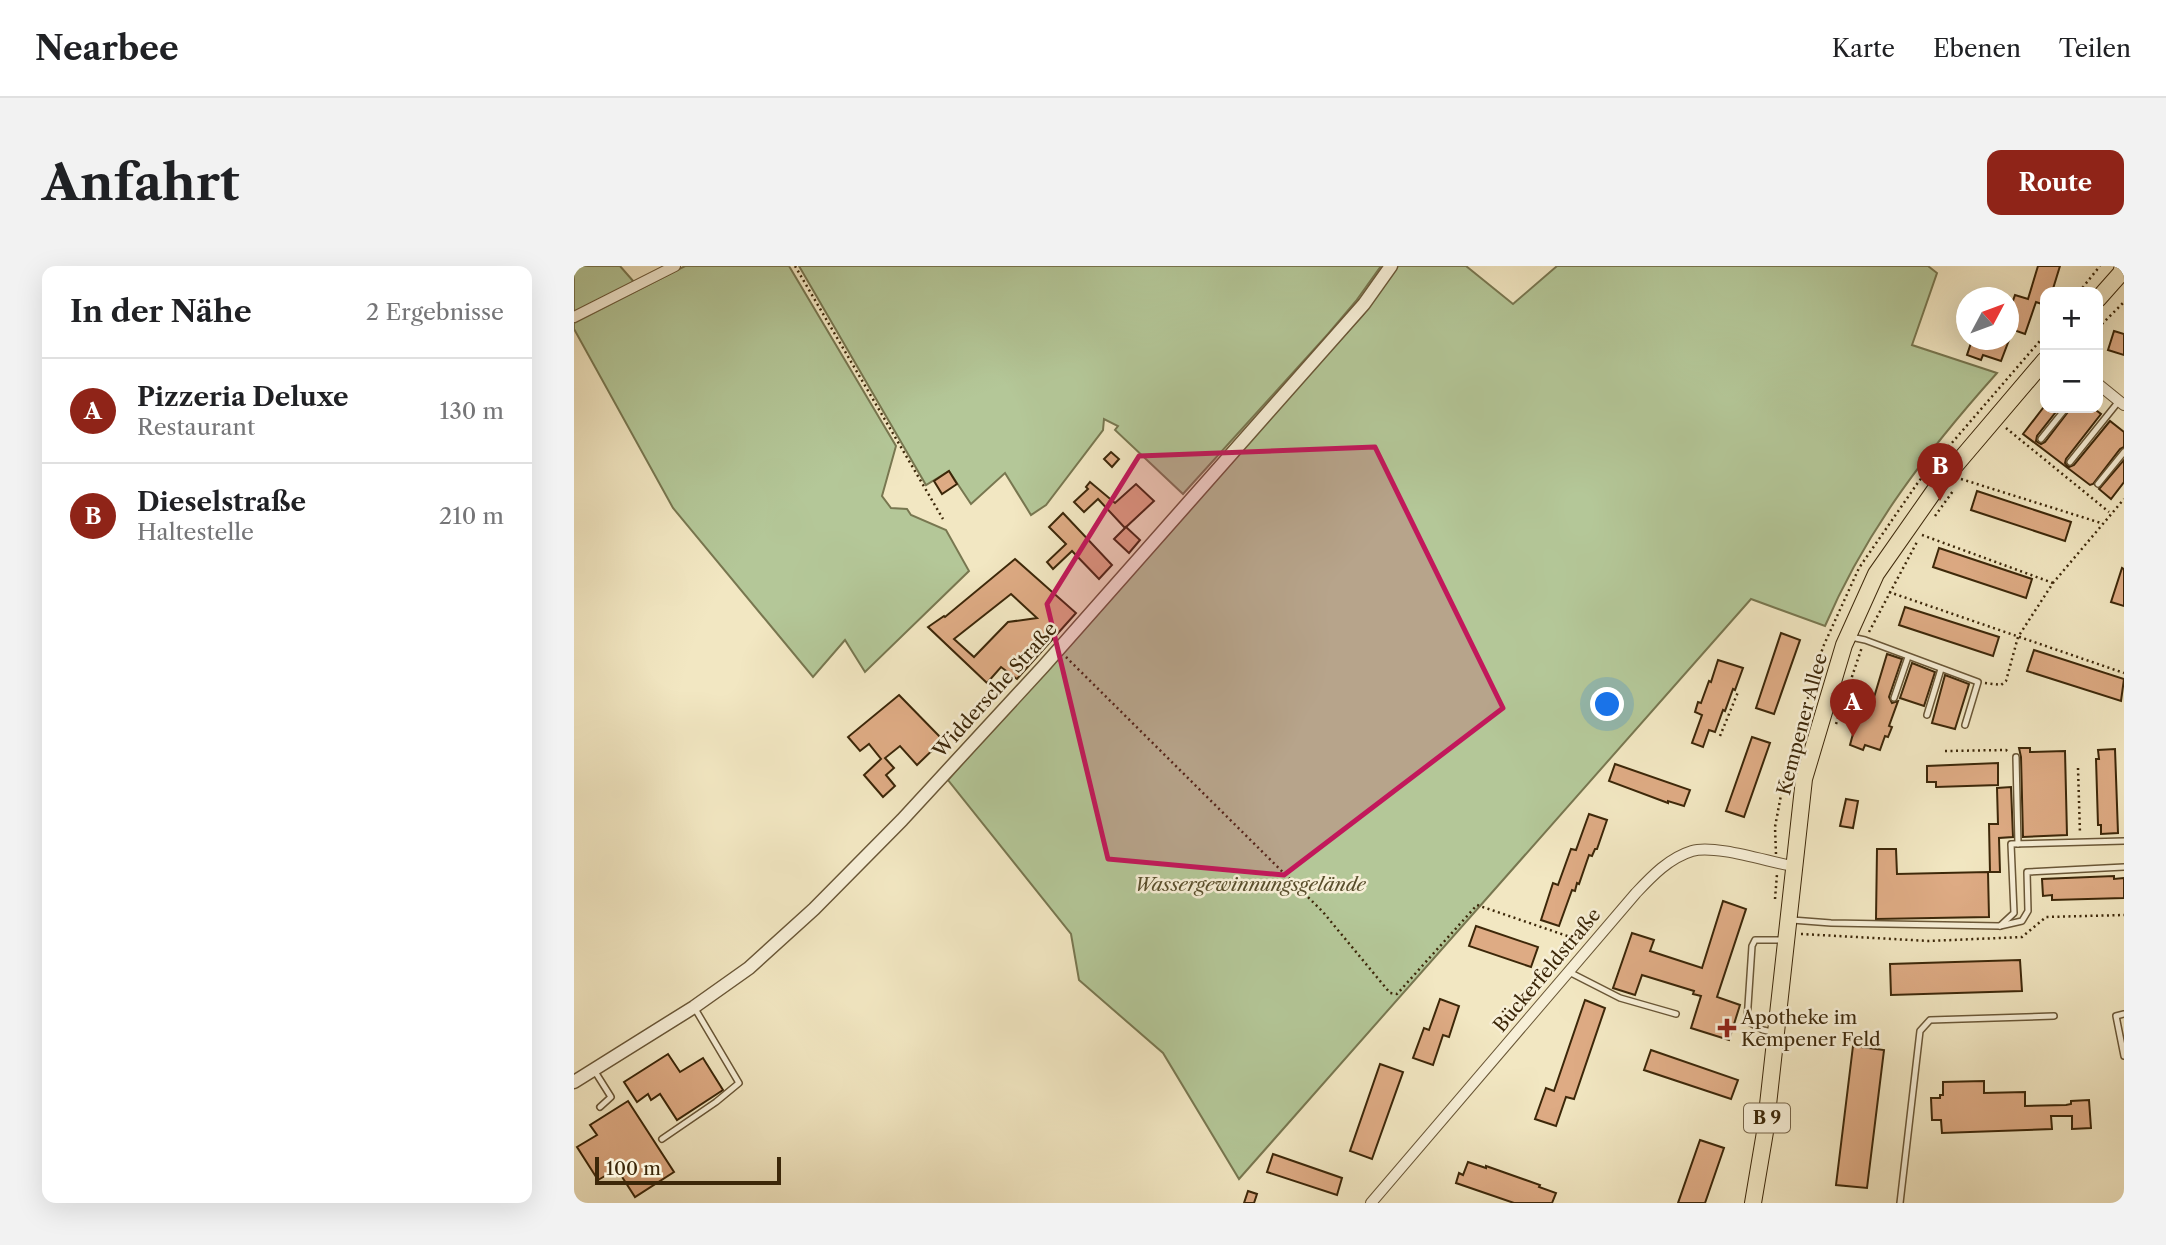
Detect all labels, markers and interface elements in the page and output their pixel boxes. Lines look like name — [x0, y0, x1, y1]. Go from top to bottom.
text: Nearbee — [35, 28, 179, 69]
text: Karte — [1832, 34, 1895, 63]
text: Ebenen — [1933, 34, 2021, 63]
text: Teilen — [2059, 34, 2131, 63]
button: Route — [1987, 150, 2124, 215]
text: Anfahrt — [42, 152, 240, 213]
north arrow — [1956, 287, 2019, 350]
map controls — [2040, 287, 2103, 413]
button: + — [2040, 287, 2103, 350]
text: In der Nähe — [70, 293, 252, 330]
text: 2 Ergebnisse — [366, 298, 504, 326]
button: − — [2040, 350, 2103, 413]
text: Pizzeria Deluxe — [137, 381, 349, 413]
text: A — [84, 397, 102, 425]
text: 130 m — [440, 397, 504, 425]
text: Restaurant — [137, 413, 255, 441]
pin: B — [1917, 443, 1963, 501]
text: Dieselstraße — [137, 486, 306, 518]
text: B — [84, 502, 102, 530]
text: 210 m — [439, 502, 504, 530]
text: Haltestelle — [137, 518, 254, 546]
street label: Widdersche Straße — [928, 618, 1062, 763]
street label: Kempener Allee — [1772, 650, 1832, 798]
pin: A — [1830, 679, 1876, 737]
your location — [1590, 687, 1624, 721]
park label: Wassergewinnungsgelände — [1134, 873, 1366, 896]
street label: Bückerfeldstraße — [1488, 903, 1606, 1037]
place label: Apotheke im Kempener Feld — [1740, 1006, 1881, 1051]
marker: Apotheke im Kempener Feld — [1719, 1020, 1735, 1036]
road number: B 9 — [1744, 1104, 1790, 1132]
scale bar — [595, 1154, 780, 1186]
text: 100 m — [606, 1157, 661, 1180]

